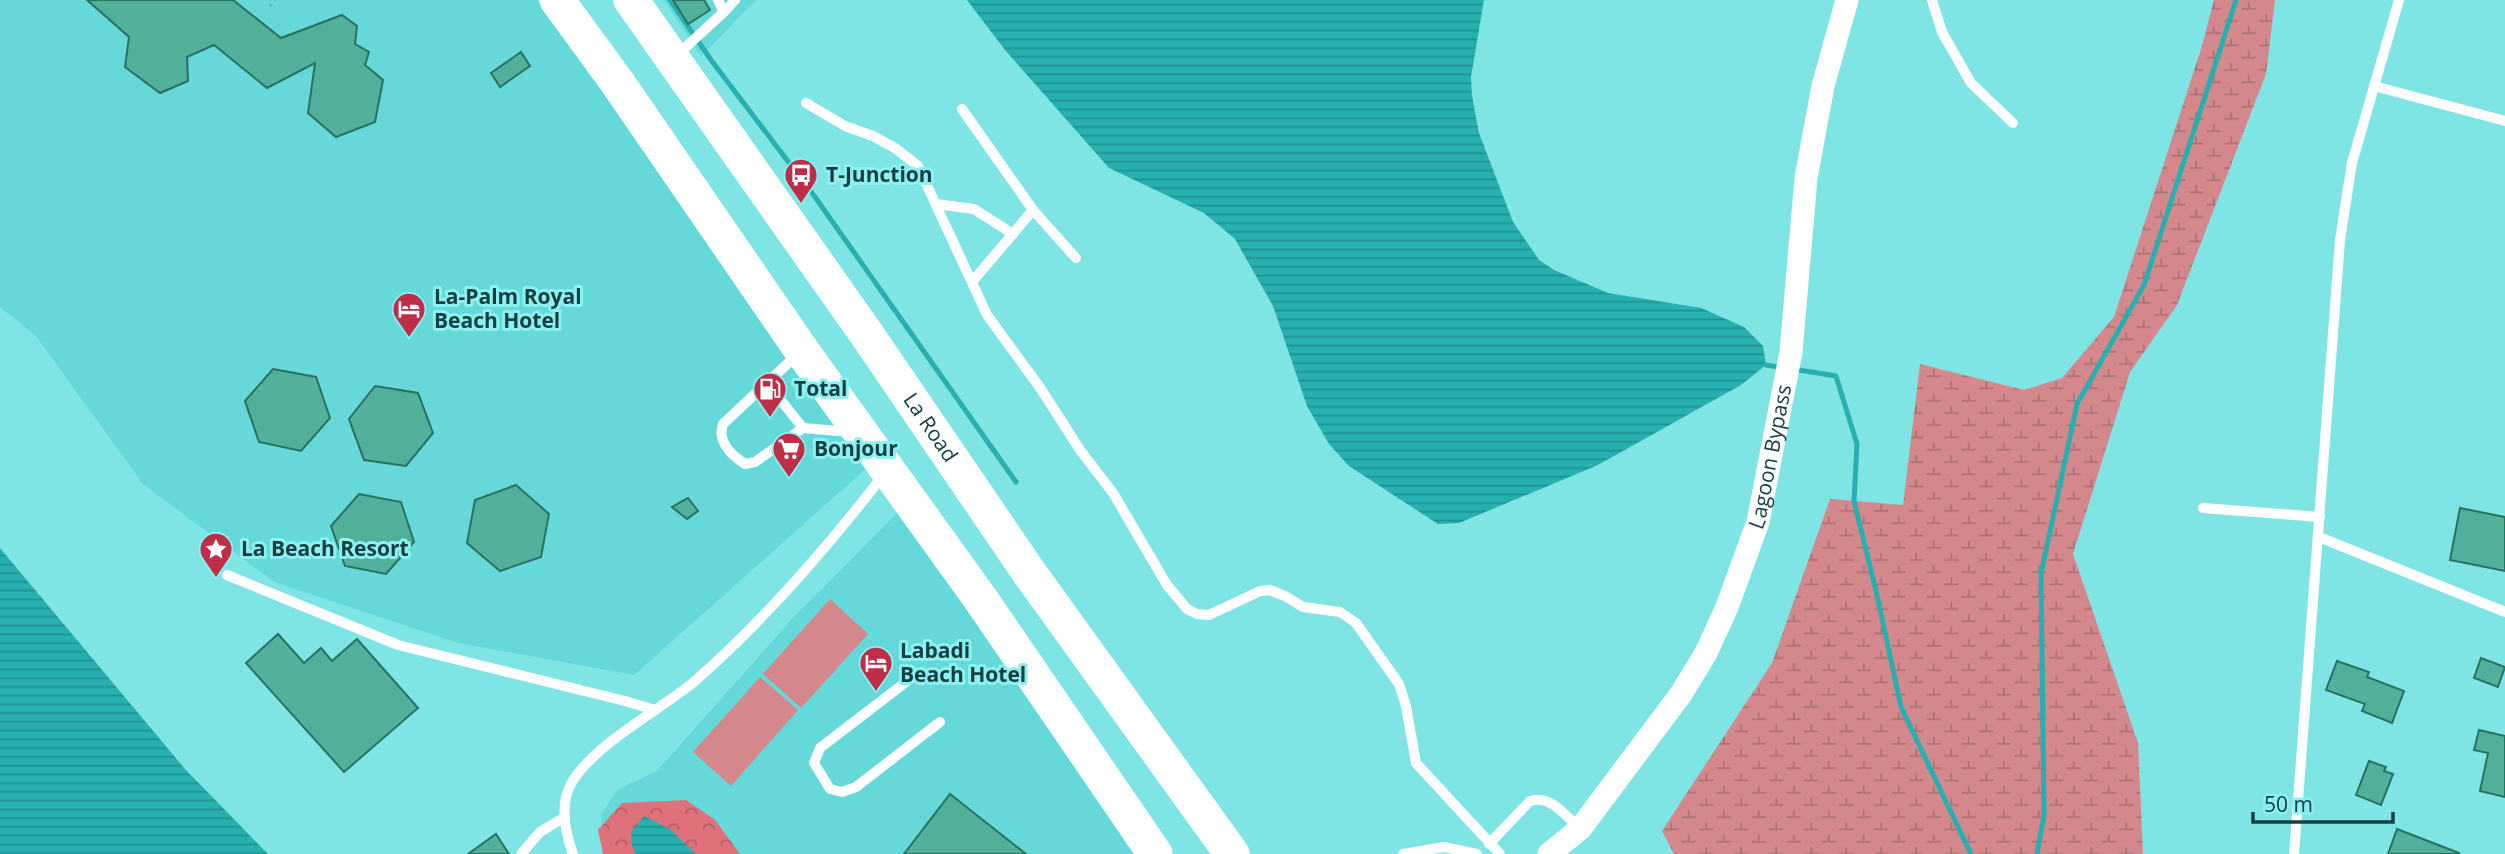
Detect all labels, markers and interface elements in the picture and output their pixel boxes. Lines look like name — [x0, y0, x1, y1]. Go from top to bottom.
bus stop icon: T-Junction — [782, 156, 820, 205]
place label: T-Junction — [826, 160, 933, 188]
place label: La-Palm Royal Beach Hotel — [434, 282, 582, 334]
hotel icon: La-Palm Royal Beach Hotel — [390, 290, 428, 339]
fuel station icon: Total — [751, 370, 789, 419]
place label: Total — [794, 374, 847, 402]
street label: Lagoon Bypass — [1742, 382, 1797, 533]
street label: La Road — [898, 387, 965, 467]
supermarket icon: Bonjour — [770, 430, 808, 479]
place label: Bonjour — [814, 434, 898, 462]
place icon: La Beach Resort — [197, 530, 235, 579]
place label: La Beach Resort — [241, 534, 409, 562]
place label: Labadi Beach Hotel — [900, 636, 1026, 688]
hotel icon: Labadi Beach Hotel — [857, 644, 895, 693]
scale bar — [2253, 780, 2393, 824]
text: 50 m — [2264, 790, 2313, 818]

